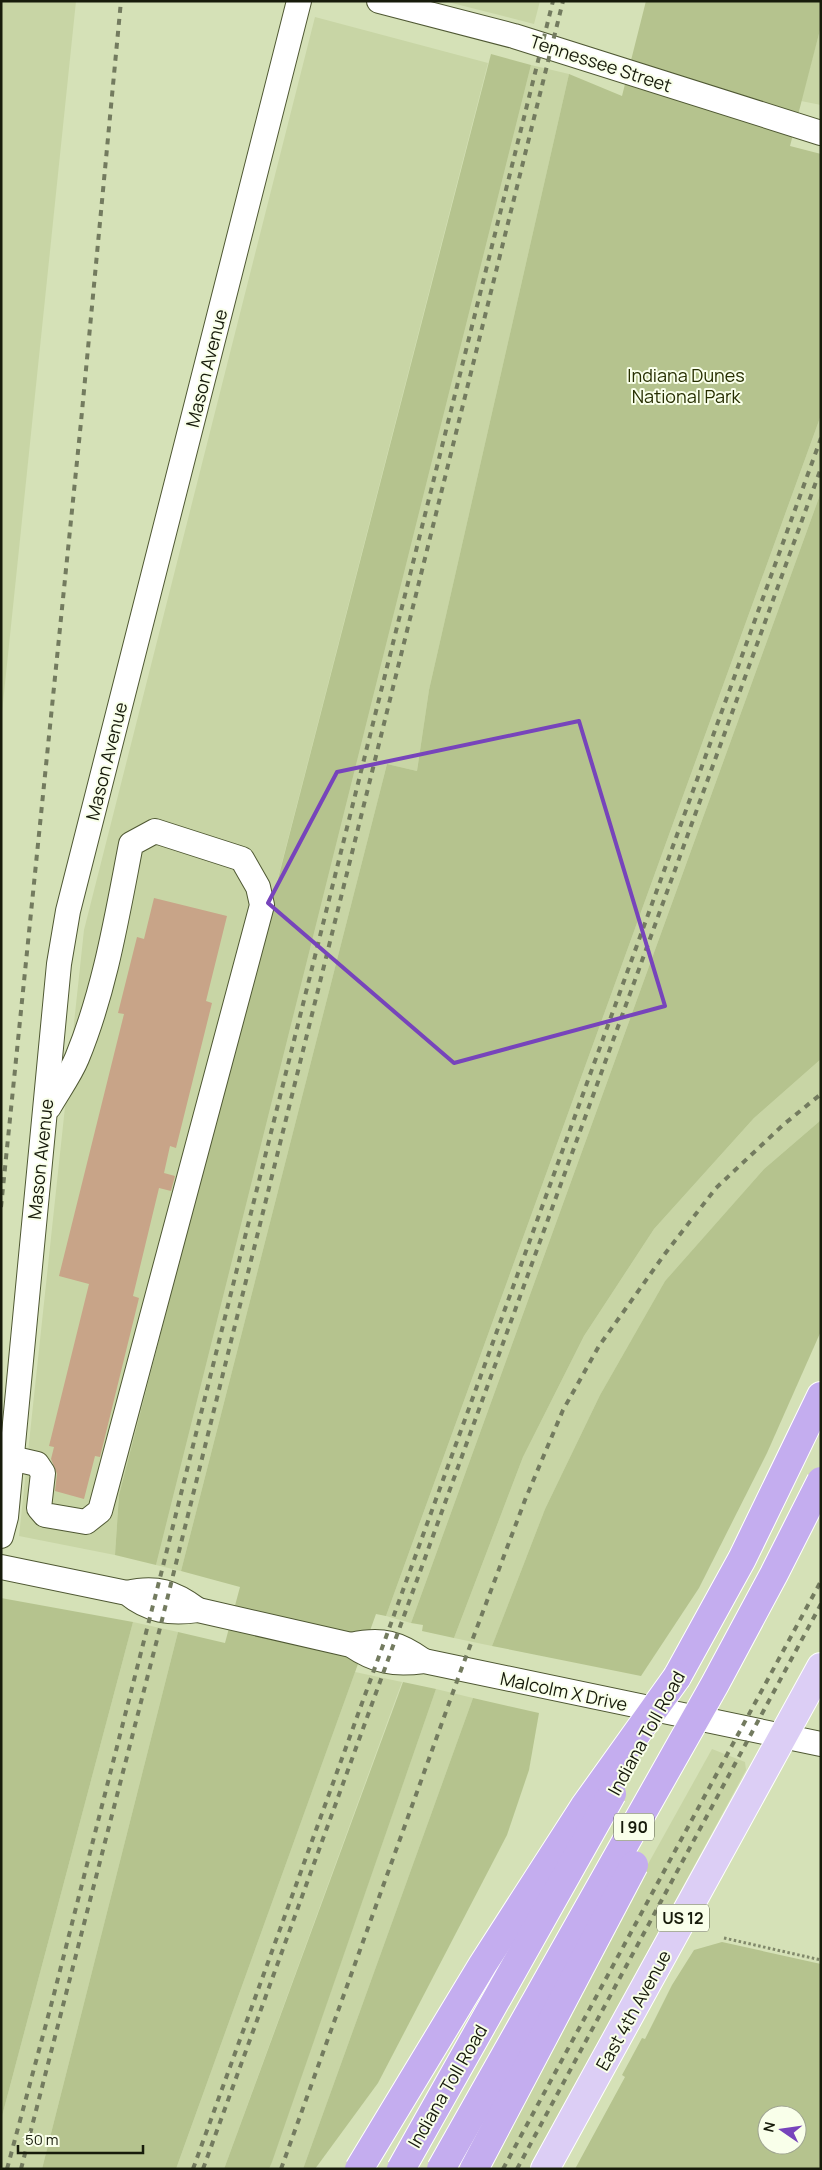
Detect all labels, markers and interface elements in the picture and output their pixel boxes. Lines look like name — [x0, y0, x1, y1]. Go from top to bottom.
street label: Tennessee Street — [527, 29, 675, 97]
street label: Mason Avenue — [180, 306, 232, 430]
park label: Indiana Dunes National Park — [627, 363, 745, 408]
street label: Mason Avenue — [80, 699, 132, 823]
street label: Mason Avenue — [22, 1097, 58, 1221]
street label: Malcolm X Drive — [498, 1666, 630, 1716]
street label: Indiana Toll Road — [602, 1667, 690, 1799]
road number: I 90 — [614, 1814, 654, 1840]
road number: US 12 — [657, 1905, 709, 1932]
street label: East 4th Avenue — [590, 1945, 676, 2075]
street label: Indiana Toll Road — [402, 2020, 492, 2152]
north arrow — [757, 2105, 807, 2155]
text: N — [758, 2120, 779, 2134]
scale bar — [18, 2122, 142, 2154]
text: 50 m — [25, 2129, 59, 2150]

